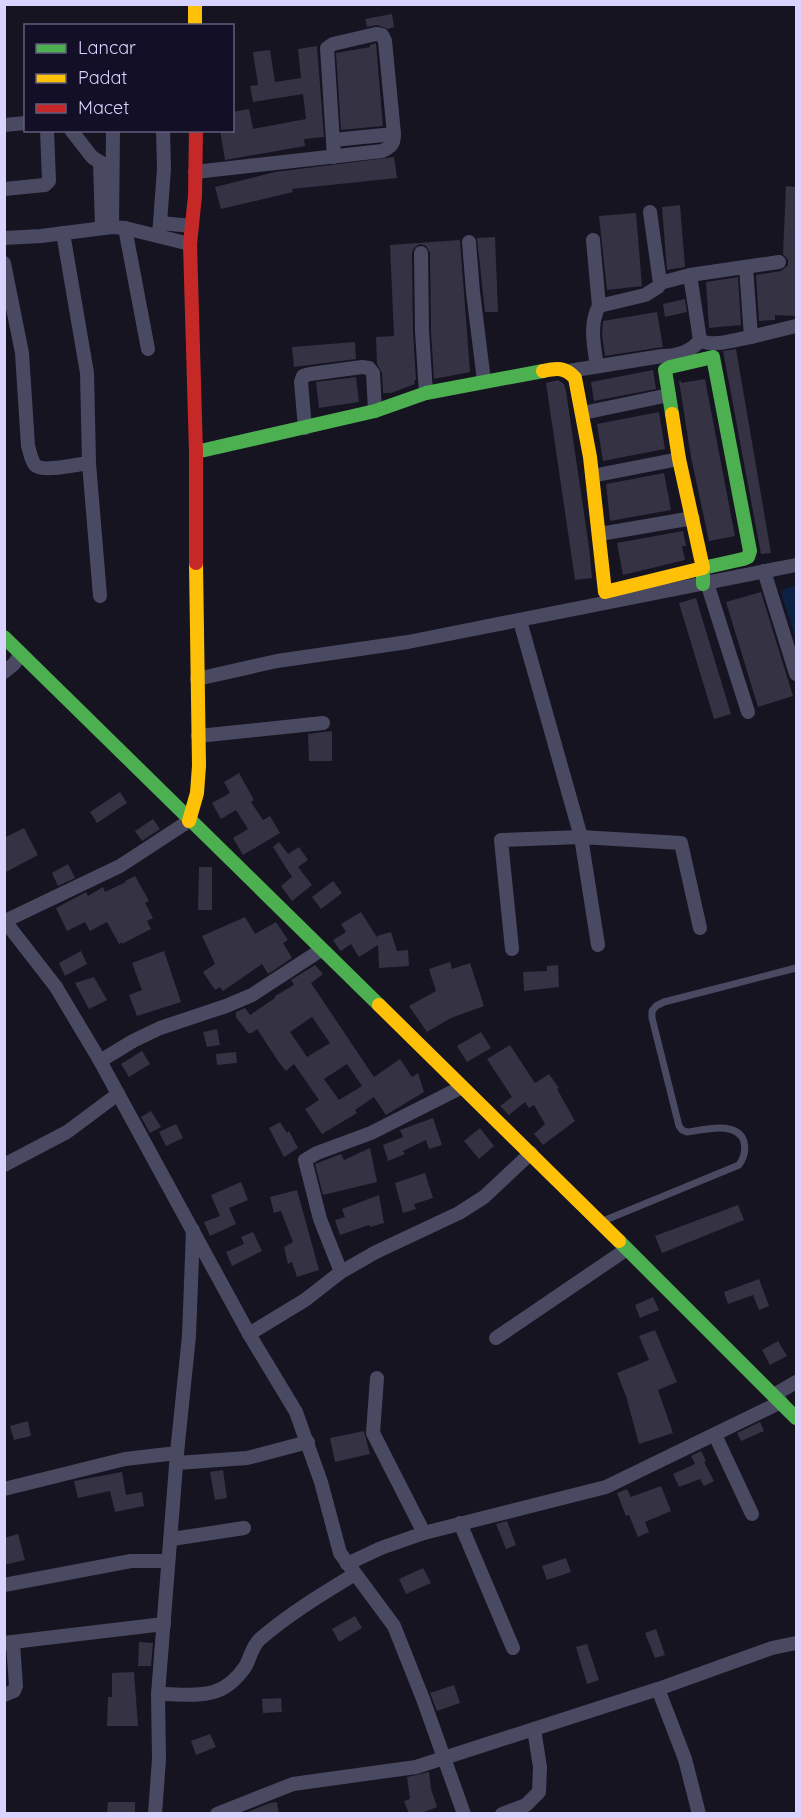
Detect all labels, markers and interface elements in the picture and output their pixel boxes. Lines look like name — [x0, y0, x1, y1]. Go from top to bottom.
legend — [24, 24, 234, 132]
text: Lancar — [78, 36, 136, 59]
text: Padat — [78, 66, 127, 89]
text: Macet — [78, 96, 129, 119]

